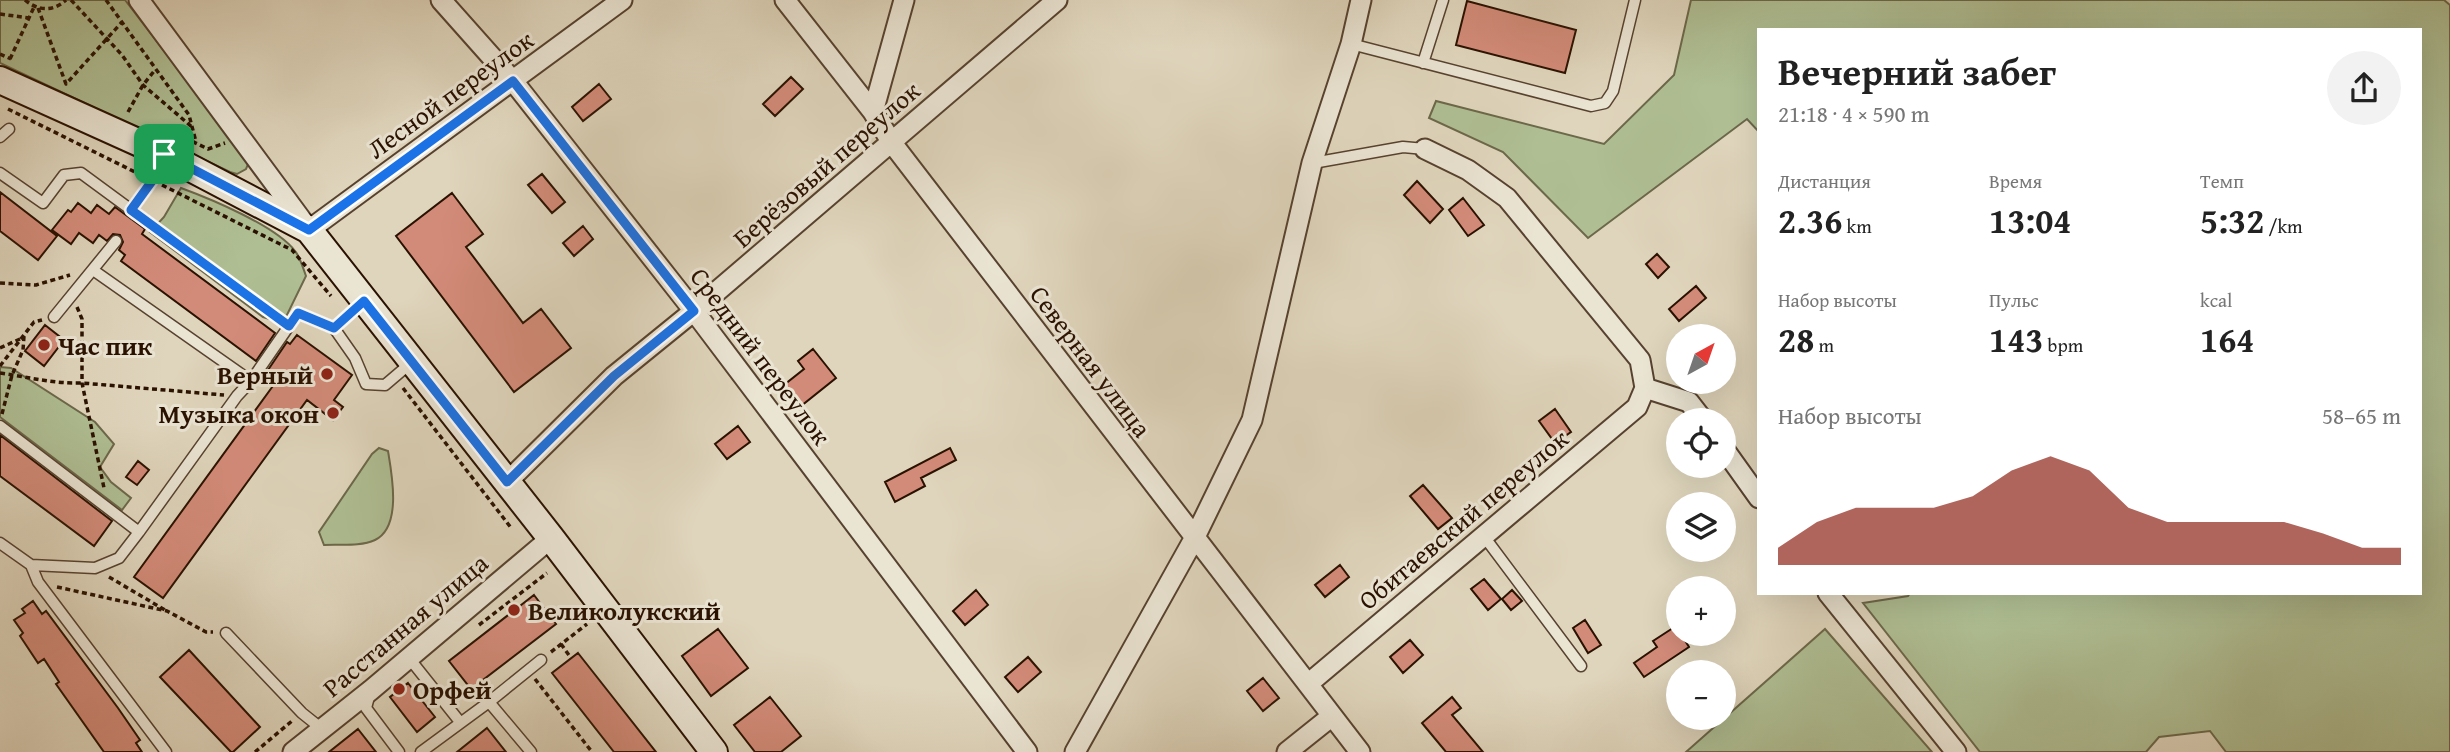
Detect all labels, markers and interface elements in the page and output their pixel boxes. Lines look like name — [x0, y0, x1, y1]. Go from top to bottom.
street label: Лесной переулок — [359, 20, 542, 168]
text: Вечерний забег — [1778, 43, 2056, 99]
button: share — [2327, 51, 2401, 125]
street label: Берёзовый переулок — [724, 71, 929, 257]
text: 21:18 · 4 × 590 m — [1778, 97, 1930, 130]
pin — [134, 124, 194, 184]
icon: arrive — [145, 135, 183, 173]
text: Дистанция — [1778, 167, 1871, 195]
text: Время — [1989, 167, 2042, 195]
text: Темп — [2200, 167, 2244, 195]
text: 2.36 — [1778, 195, 1842, 246]
text: 13:04 — [1989, 195, 2071, 246]
text: 5:32 — [2200, 195, 2264, 246]
text: km — [1842, 212, 1872, 240]
text: /km — [2264, 212, 2303, 240]
street label: Средний переулок — [681, 259, 841, 453]
street label: Северная улица — [1021, 277, 1162, 446]
text: Набор высоты — [1778, 286, 1897, 314]
text: Пульс — [1989, 286, 2039, 314]
text: kcal — [2200, 286, 2232, 314]
text: 28 — [1778, 314, 1814, 365]
text: 143 — [1989, 314, 2043, 365]
text: 164 — [2200, 314, 2254, 365]
north arrow — [1666, 324, 1736, 394]
map controls — [1666, 324, 1736, 730]
place label: Час пик — [58, 326, 152, 365]
text: m — [1814, 331, 1834, 359]
text: bpm — [2043, 331, 2083, 359]
marker: Час пик — [36, 337, 52, 353]
place label: Верный — [217, 355, 313, 394]
marker: Верный — [319, 366, 335, 382]
place label: Музыка окон — [158, 394, 319, 433]
text: Набор высоты — [1778, 399, 1922, 432]
text: 58–65 m — [2322, 399, 2401, 432]
marker: Музыка окон — [325, 405, 341, 421]
button: locate — [1666, 408, 1736, 478]
street label: Обитаевский переулок — [1349, 419, 1577, 619]
button: layers — [1666, 492, 1736, 562]
street label: Расстанная улица — [314, 543, 497, 706]
button: + — [1666, 576, 1736, 646]
place label: Великолукский — [528, 591, 721, 630]
marker: Великолукский — [506, 602, 522, 618]
button: − — [1666, 660, 1736, 730]
place label: Орфей — [413, 670, 492, 709]
marker: Орфей — [391, 681, 407, 697]

